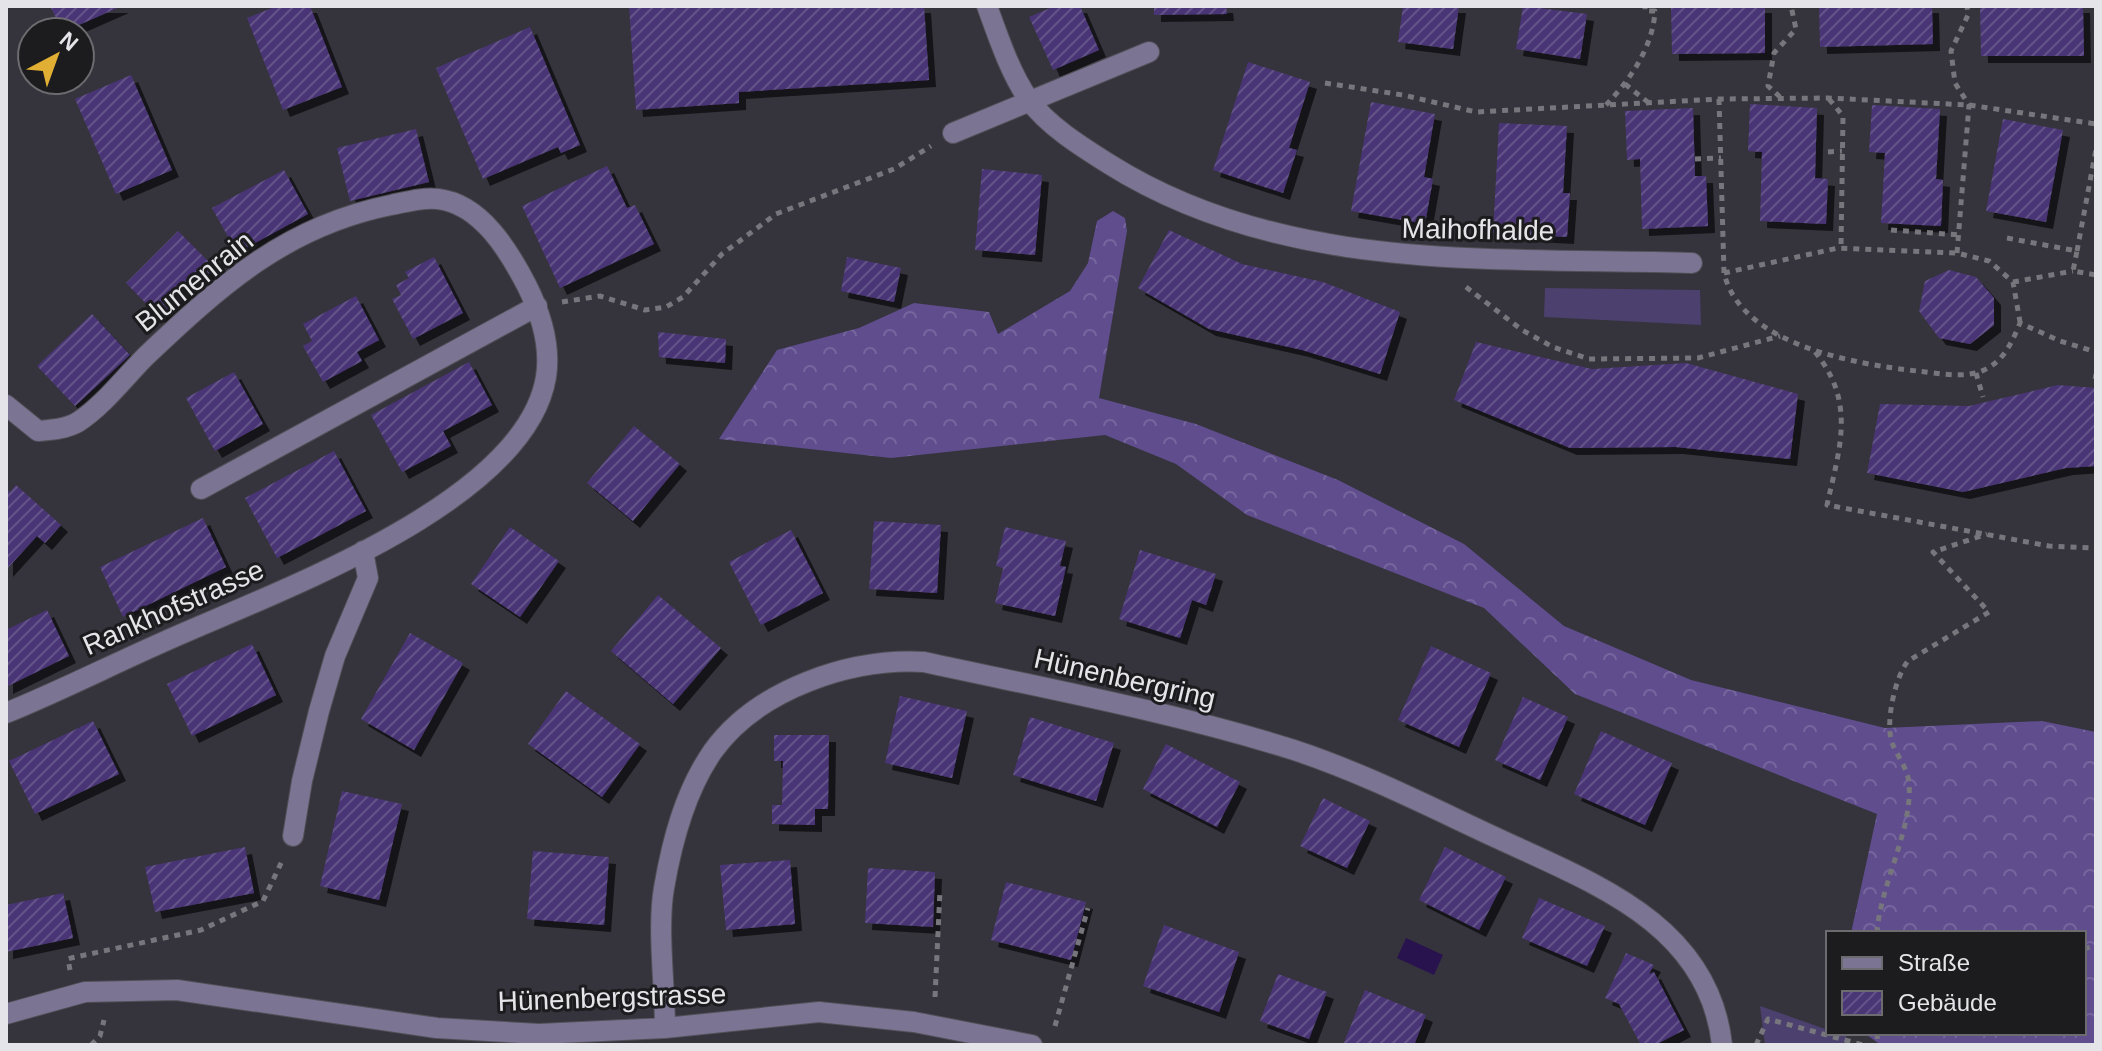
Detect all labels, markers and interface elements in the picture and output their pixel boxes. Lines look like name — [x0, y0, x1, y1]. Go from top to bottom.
north arrow — [16, 16, 96, 96]
text: N — [55, 27, 83, 56]
street label: Maihofhalde — [1401, 213, 1555, 246]
street label: Blumenrain — [130, 225, 259, 338]
street label: Rankhofstrasse — [78, 554, 268, 661]
street label: Hünenbergring — [1031, 643, 1219, 714]
legend — [1826, 931, 2086, 1035]
text: Straße — [1898, 949, 1970, 976]
street label: Hünenbergstrasse — [497, 978, 727, 1017]
text: Gebäude — [1898, 989, 1997, 1016]

